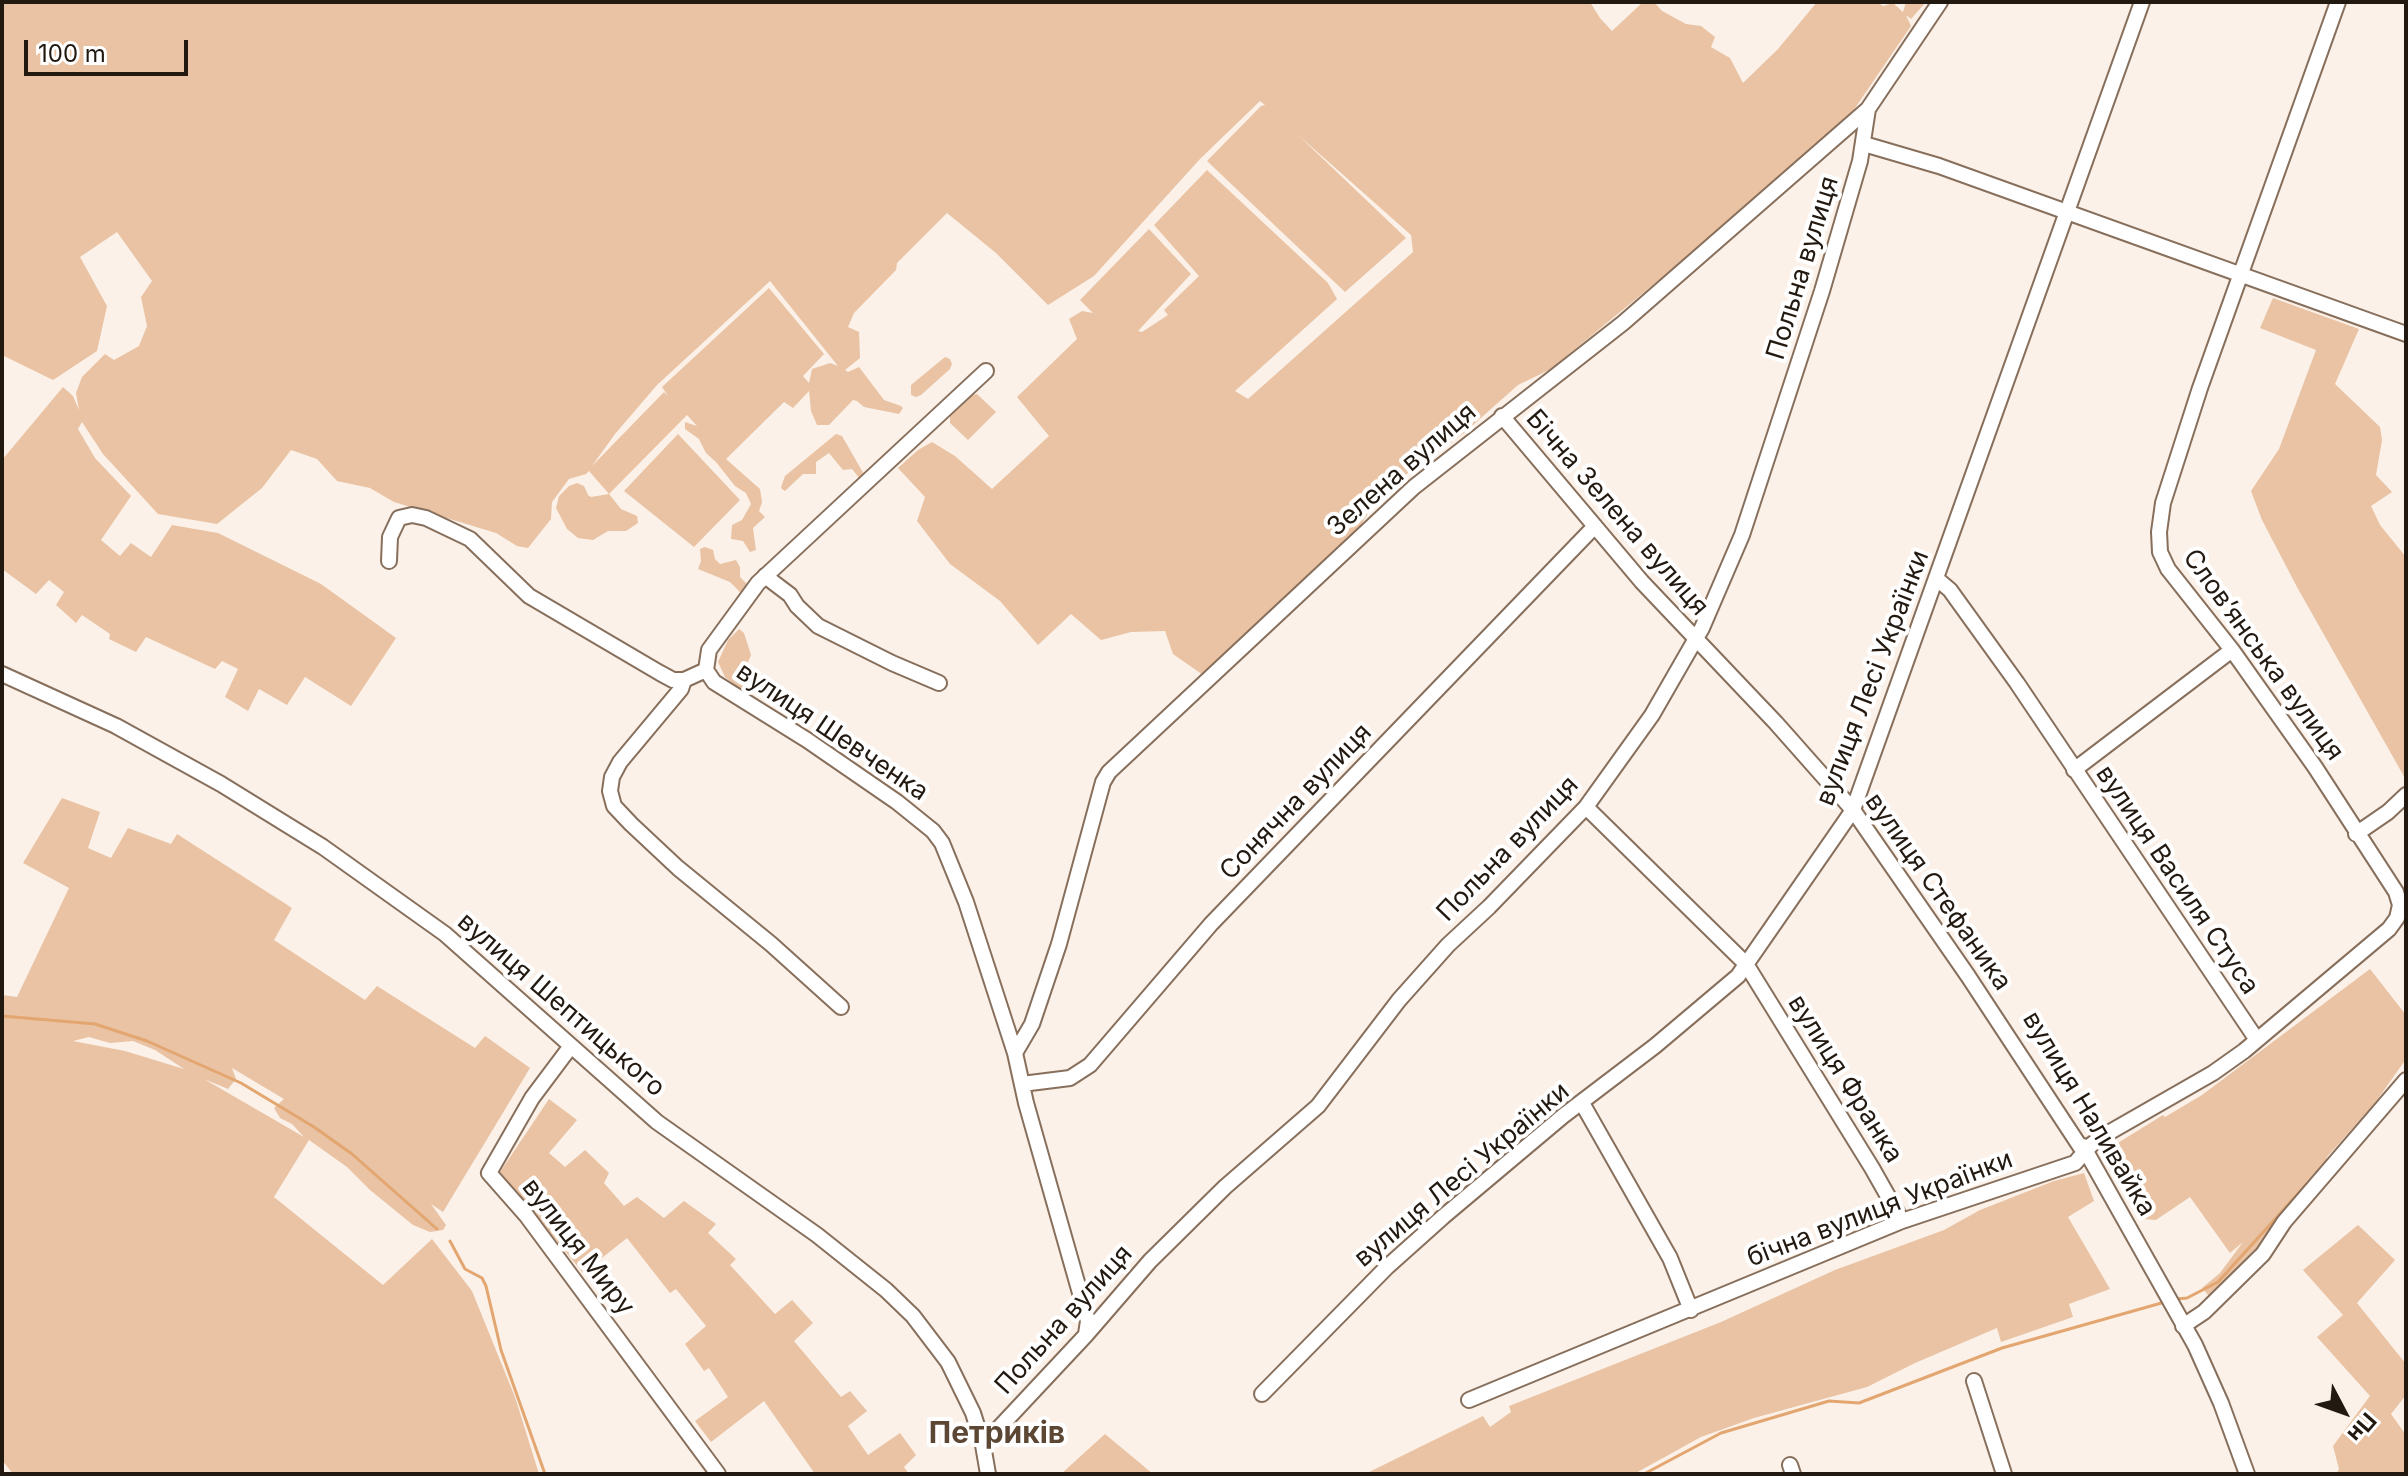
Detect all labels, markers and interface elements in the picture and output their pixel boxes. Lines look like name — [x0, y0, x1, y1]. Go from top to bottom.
scale bar — [28, 24, 192, 74]
text: 100 m — [38, 39, 106, 68]
street label: Польна вулиця — [1760, 173, 1846, 363]
street label: Зелена вулиця — [1321, 397, 1483, 543]
street label: Бічна Зелена вулиця — [1519, 404, 1715, 622]
street label: Словʼянська вулиця — [2176, 543, 2350, 767]
street label: вулиця Лесі Українки — [1810, 546, 1936, 810]
street label: вулиця Шевченка — [730, 656, 934, 808]
street label: Сонячна вулиця — [1214, 717, 1378, 887]
street label: вулиця Василя Стуса — [2089, 760, 2265, 1000]
street label: Польна вулиця — [1431, 770, 1585, 928]
street label: вулиця Стефаника — [1858, 787, 2018, 997]
street label: вулиця Шептицького — [451, 906, 671, 1104]
street label: вулиця Франка — [1781, 989, 1909, 1169]
street label: вулиця Наливайка — [2016, 1006, 2162, 1222]
street label: вулиця Лесі Українки — [1348, 1076, 1576, 1274]
street label: бічна вулиця Українки — [1743, 1144, 2017, 1274]
street label: вулиця Миру — [515, 1173, 641, 1321]
street label: Польна вулиця — [989, 1239, 1139, 1401]
north arrow — [2304, 1372, 2384, 1452]
text: Пн — [2342, 1408, 2382, 1448]
district label: Петриків — [929, 1416, 1065, 1452]

